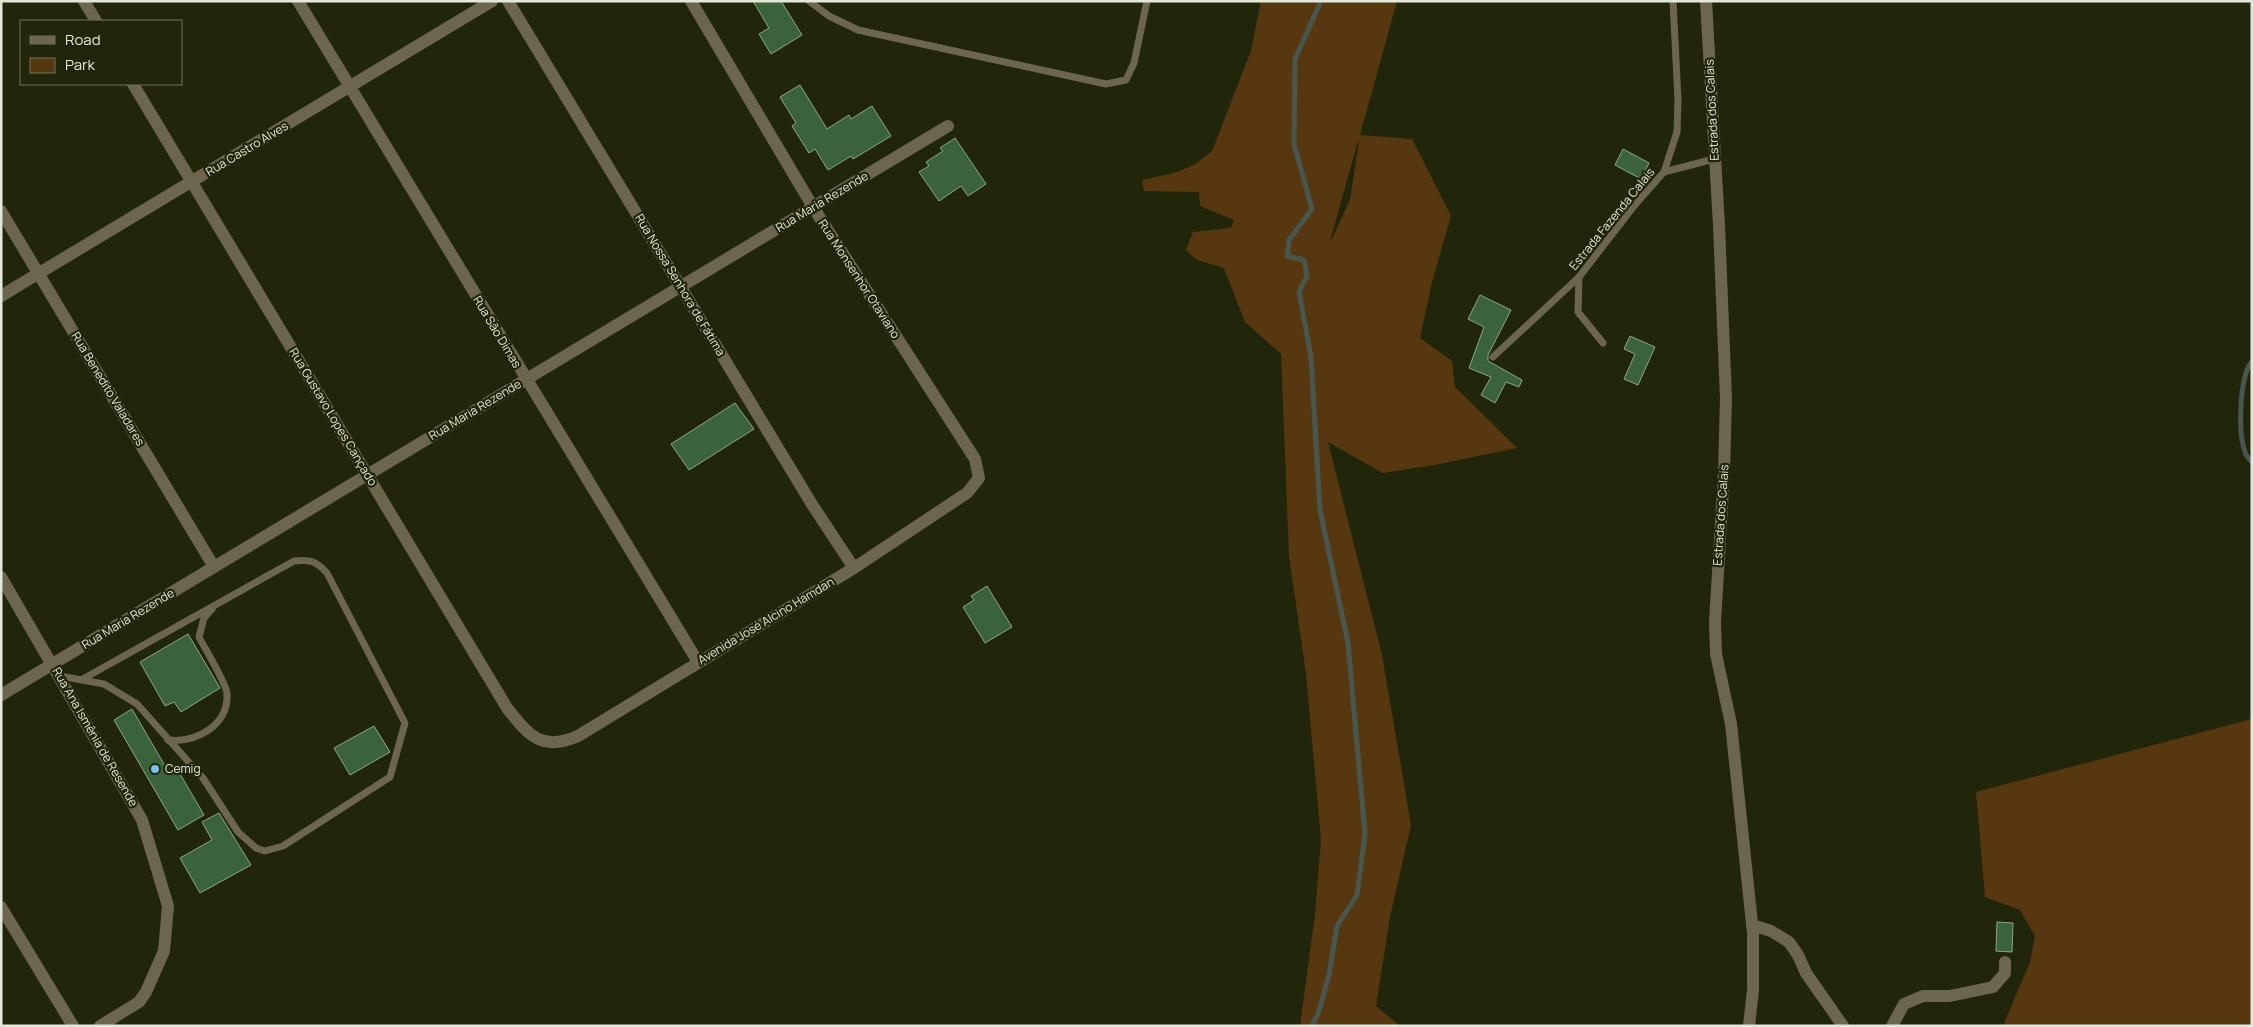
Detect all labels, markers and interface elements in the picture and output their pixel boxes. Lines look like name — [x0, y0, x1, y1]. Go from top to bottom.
legend — [20, 20, 182, 85]
text: Road — [65, 29, 101, 50]
text: Park — [65, 54, 95, 75]
street label: Estrada dos Calais — [1700, 59, 1723, 161]
street label: Rua Castro Alves — [202, 117, 291, 180]
street label: Estrada Fazenda Calais — [1565, 164, 1658, 273]
street label: Rua Maria Rezende — [772, 167, 871, 236]
street label: Rua Nossa Senhora de Fátima — [631, 211, 730, 359]
street label: Rua Monsenhor Otaviano — [814, 216, 904, 342]
street label: Rua São Dimas — [469, 293, 526, 371]
street label: Rua Benedito Valadares — [68, 329, 149, 449]
street label: Rua Gustavo Lopes Cançado — [285, 345, 381, 489]
street label: Rua Maria Rezende — [425, 375, 524, 444]
street label: Estrada dos Calais — [1708, 464, 1733, 566]
street label: Avenida José Alcino Hamdan — [694, 573, 837, 668]
street label: Rua Maria Rezende — [78, 584, 177, 653]
street label: Rua Ana Ismênia de Resende — [49, 664, 142, 809]
place label: Cemig — [165, 760, 201, 777]
marker: Cemig — [149, 763, 161, 775]

